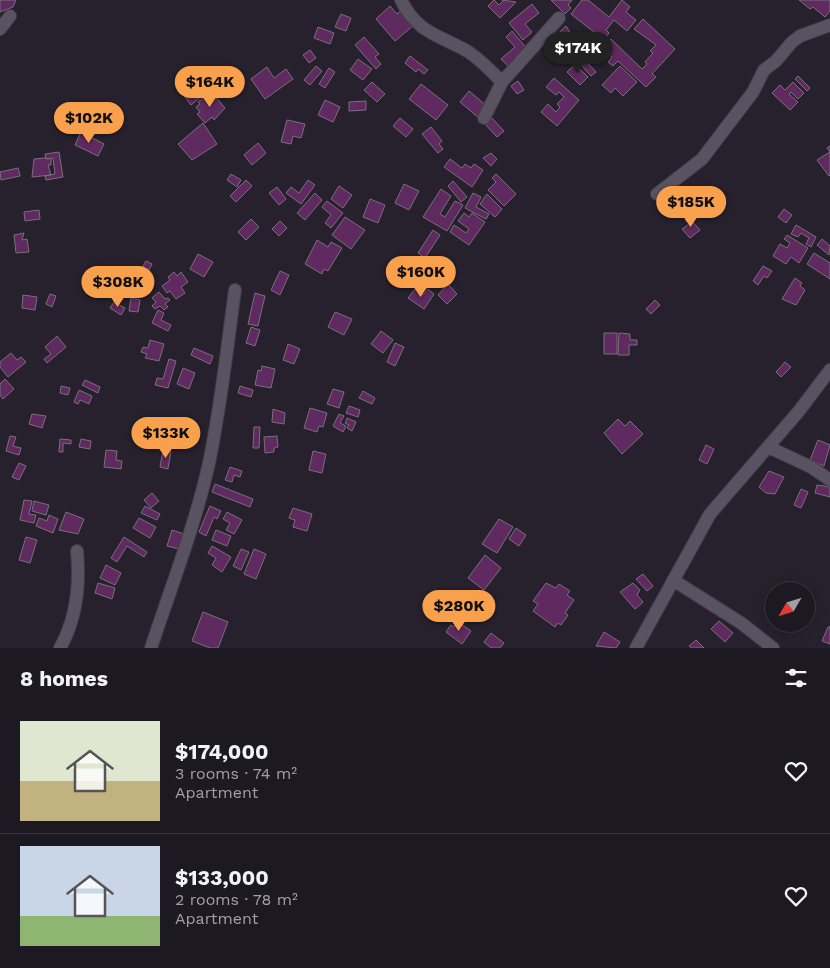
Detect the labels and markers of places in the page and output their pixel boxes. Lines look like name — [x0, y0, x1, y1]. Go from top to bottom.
pin: $174K — [543, 32, 613, 74]
pin: $164K — [175, 66, 245, 108]
pin: $102K — [54, 102, 124, 144]
pin: $185K — [656, 186, 726, 228]
pin: $160K — [386, 256, 456, 298]
pin: $308K — [83, 266, 153, 308]
pin: $133K — [131, 416, 201, 459]
pin: $280K — [424, 590, 494, 632]

